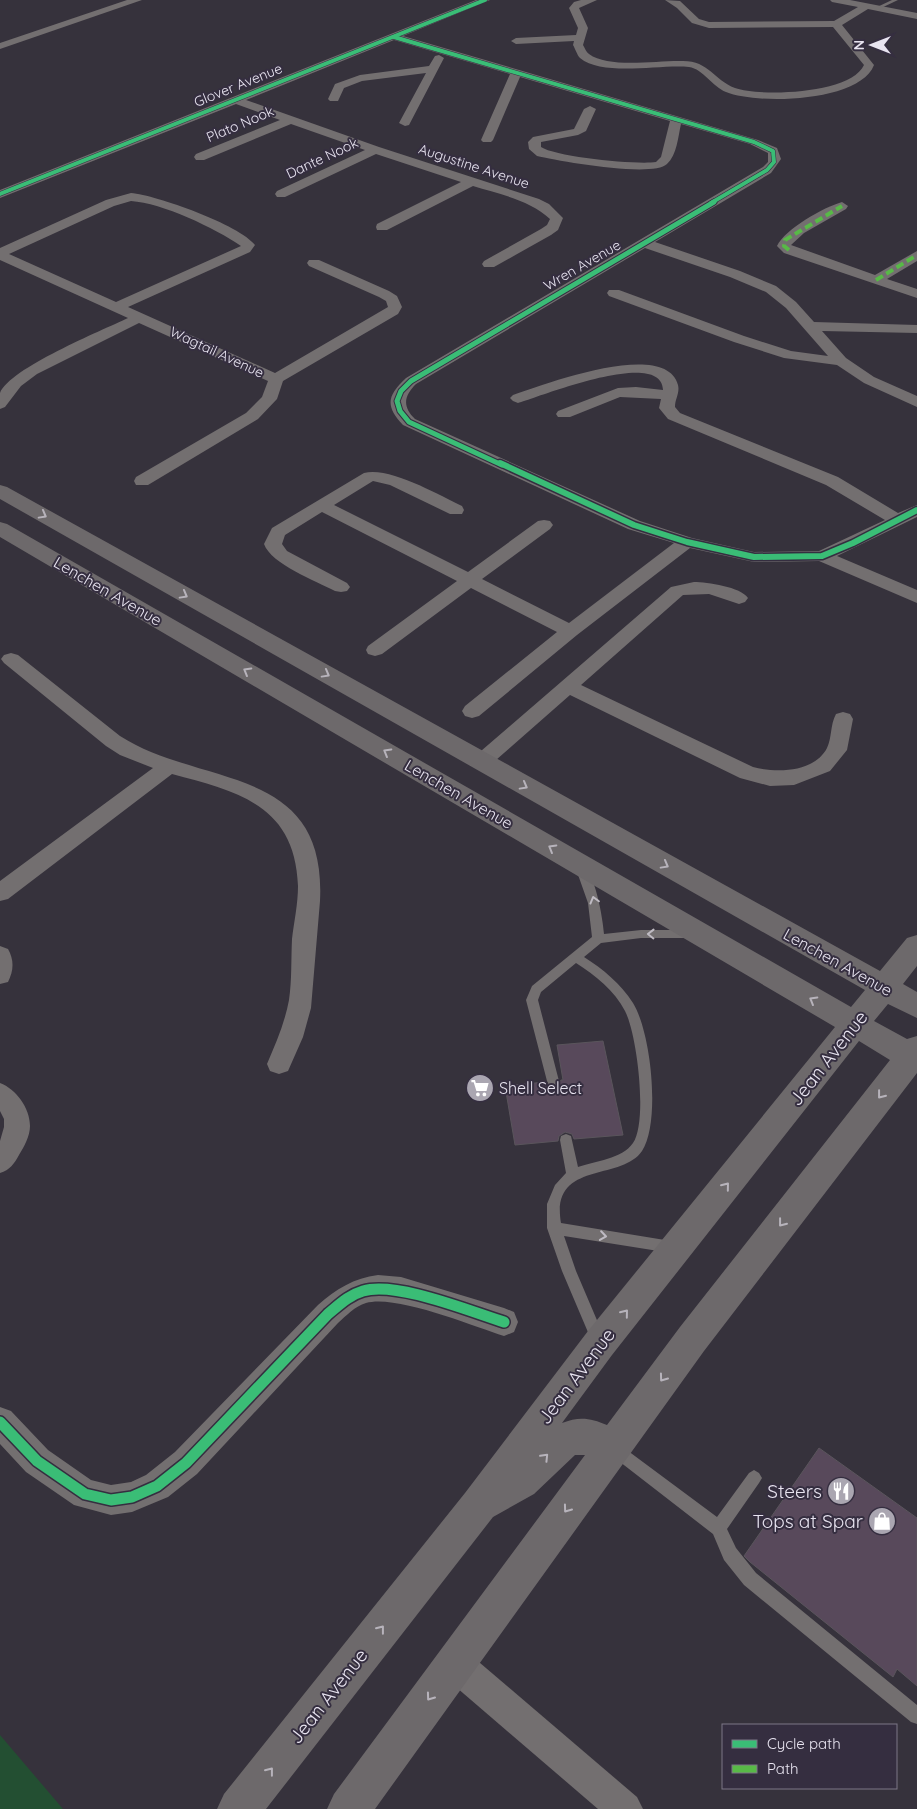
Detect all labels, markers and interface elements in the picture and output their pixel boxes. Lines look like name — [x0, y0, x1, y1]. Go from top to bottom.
north arrow — [847, 20, 897, 70]
text: N — [850, 40, 868, 50]
street label: Glover Avenue — [191, 59, 285, 111]
street label: Plato Nook — [204, 102, 276, 146]
street label: Dante Nook — [283, 133, 361, 183]
street label: Augustine Avenue — [416, 140, 532, 192]
street label: Wren Avenue — [540, 236, 624, 294]
street label: Wagtail Avenue — [167, 322, 267, 382]
one-way arrow — [37, 509, 46, 519]
street label: Lenchen Avenue — [50, 552, 166, 630]
one-way arrow — [179, 588, 188, 598]
one-way arrow — [243, 667, 252, 677]
one-way arrow — [321, 668, 330, 678]
one-way arrow — [384, 749, 393, 759]
street label: Lenchen Avenue — [401, 755, 517, 833]
one-way arrow — [518, 779, 527, 789]
one-way arrow — [548, 844, 557, 854]
one-way arrow — [660, 859, 669, 869]
one-way arrow — [589, 896, 599, 905]
street label: Lenchen Avenue — [780, 924, 896, 1000]
one-way arrow — [647, 929, 654, 939]
one-way arrow — [809, 996, 818, 1006]
street label: Jean Avenue — [783, 1006, 873, 1110]
supermarket icon: Shell Select — [465, 1073, 495, 1103]
place label: Shell Select — [499, 1078, 582, 1098]
one-way arrow — [878, 1089, 887, 1098]
one-way arrow — [721, 1183, 729, 1192]
one-way arrow — [779, 1217, 787, 1226]
one-way arrow — [599, 1230, 607, 1241]
one-way arrow — [619, 1309, 628, 1318]
street label: Jean Avenue — [532, 1323, 620, 1429]
one-way arrow — [661, 1372, 669, 1381]
one-way arrow — [539, 1454, 548, 1463]
restaurant icon: Steers — [826, 1476, 856, 1506]
place label: Steers — [767, 1479, 822, 1503]
one-way arrow — [564, 1503, 573, 1513]
shop icon: Tops at Spar — [867, 1506, 897, 1536]
place label: Tops at Spar — [753, 1509, 864, 1533]
one-way arrow — [375, 1625, 384, 1635]
street label: Jean Avenue — [283, 1644, 373, 1748]
one-way arrow — [427, 1691, 436, 1701]
legend — [722, 1724, 897, 1789]
text: Cycle path — [767, 1734, 841, 1753]
text: Path — [767, 1759, 799, 1778]
one-way arrow — [264, 1768, 272, 1777]

